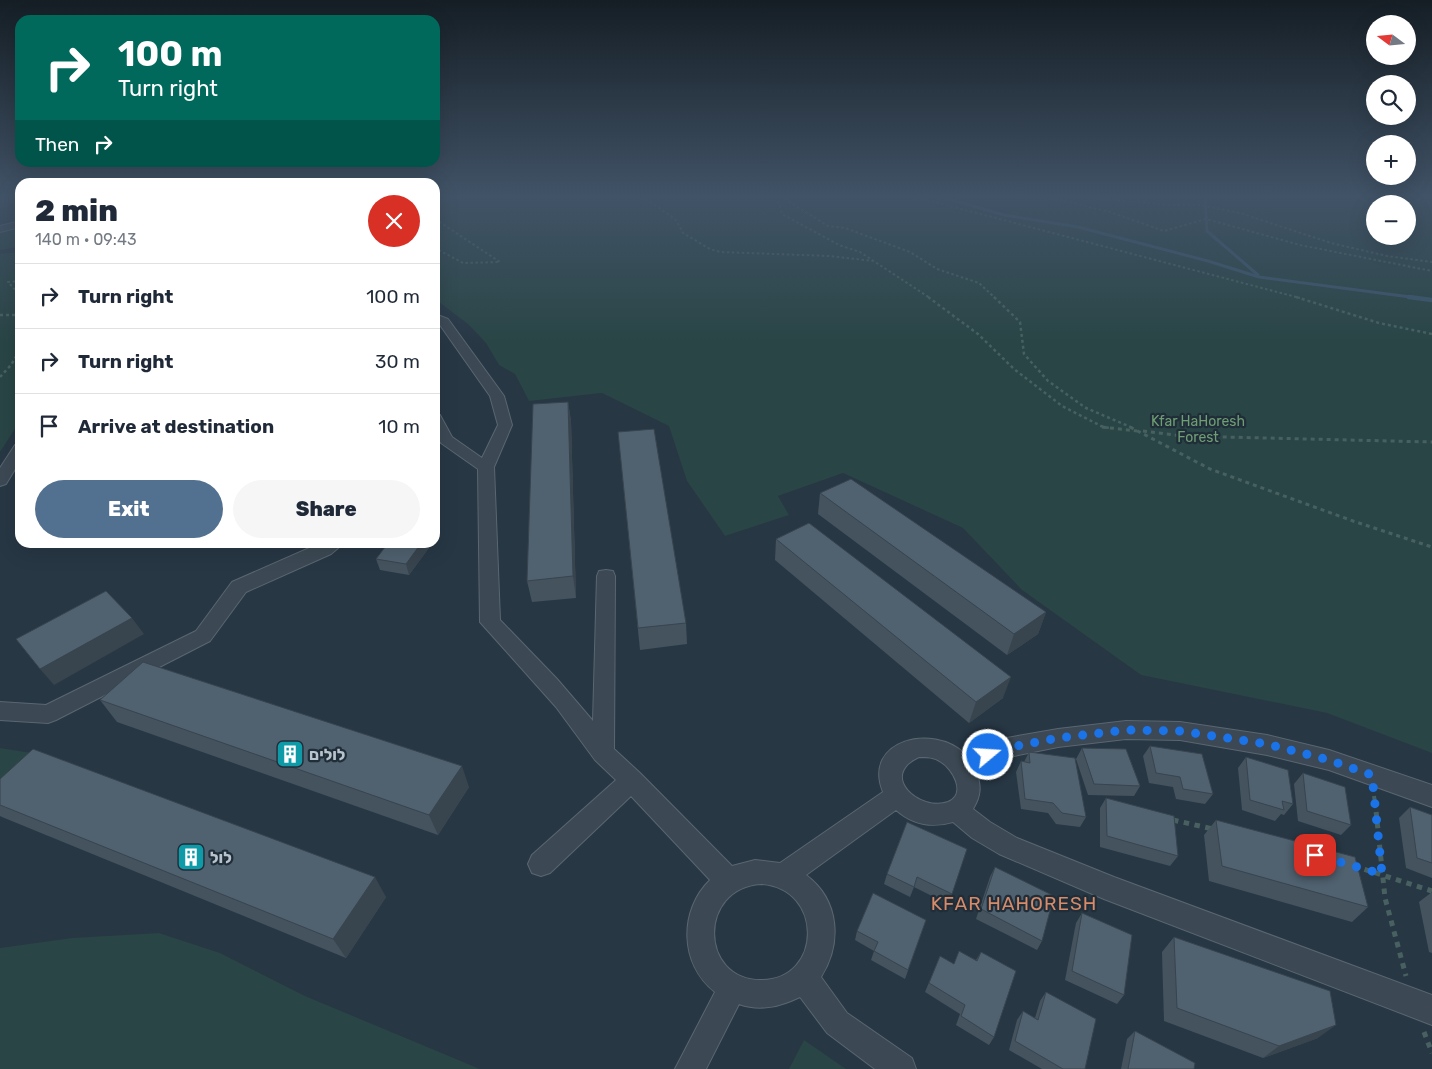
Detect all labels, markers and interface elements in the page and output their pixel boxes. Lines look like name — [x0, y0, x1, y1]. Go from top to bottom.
north arrow — [1366, 15, 1416, 65]
map controls — [1366, 15, 1416, 245]
text: 100 m — [118, 33, 223, 75]
icon: right — [35, 35, 100, 100]
text: Turn right — [118, 75, 218, 102]
button: search — [1366, 75, 1416, 125]
icon: right — [89, 130, 117, 158]
text: Then — [35, 133, 79, 156]
button: + — [1366, 135, 1416, 185]
text: 2 min — [35, 193, 118, 229]
button: close — [368, 195, 420, 247]
button: − — [1366, 195, 1416, 245]
text: 140 m · 09:43 — [35, 230, 137, 249]
icon: right — [35, 282, 63, 310]
text: Turn right — [78, 285, 173, 308]
text: 100 m — [366, 285, 420, 308]
icon: right — [35, 347, 63, 375]
text: Turn right — [78, 350, 173, 373]
text: 30 m — [375, 350, 420, 373]
icon: arrive — [35, 412, 63, 440]
park label: Kfar HaHoresh Forest — [1151, 413, 1245, 446]
text: Arrive at destination — [78, 415, 274, 438]
text: 10 m — [378, 415, 420, 438]
button: Exit — [35, 480, 223, 538]
button: Share — [233, 480, 420, 538]
position arrow — [961, 728, 1013, 780]
building icon: לולים — [275, 739, 305, 769]
place label: לולים — [309, 745, 345, 764]
pin — [1294, 834, 1336, 876]
icon: arrive — [1301, 841, 1329, 869]
building icon: לול — [176, 842, 206, 872]
place label: לול — [210, 848, 232, 867]
district label: KFAR HAHORESH — [931, 892, 1097, 915]

